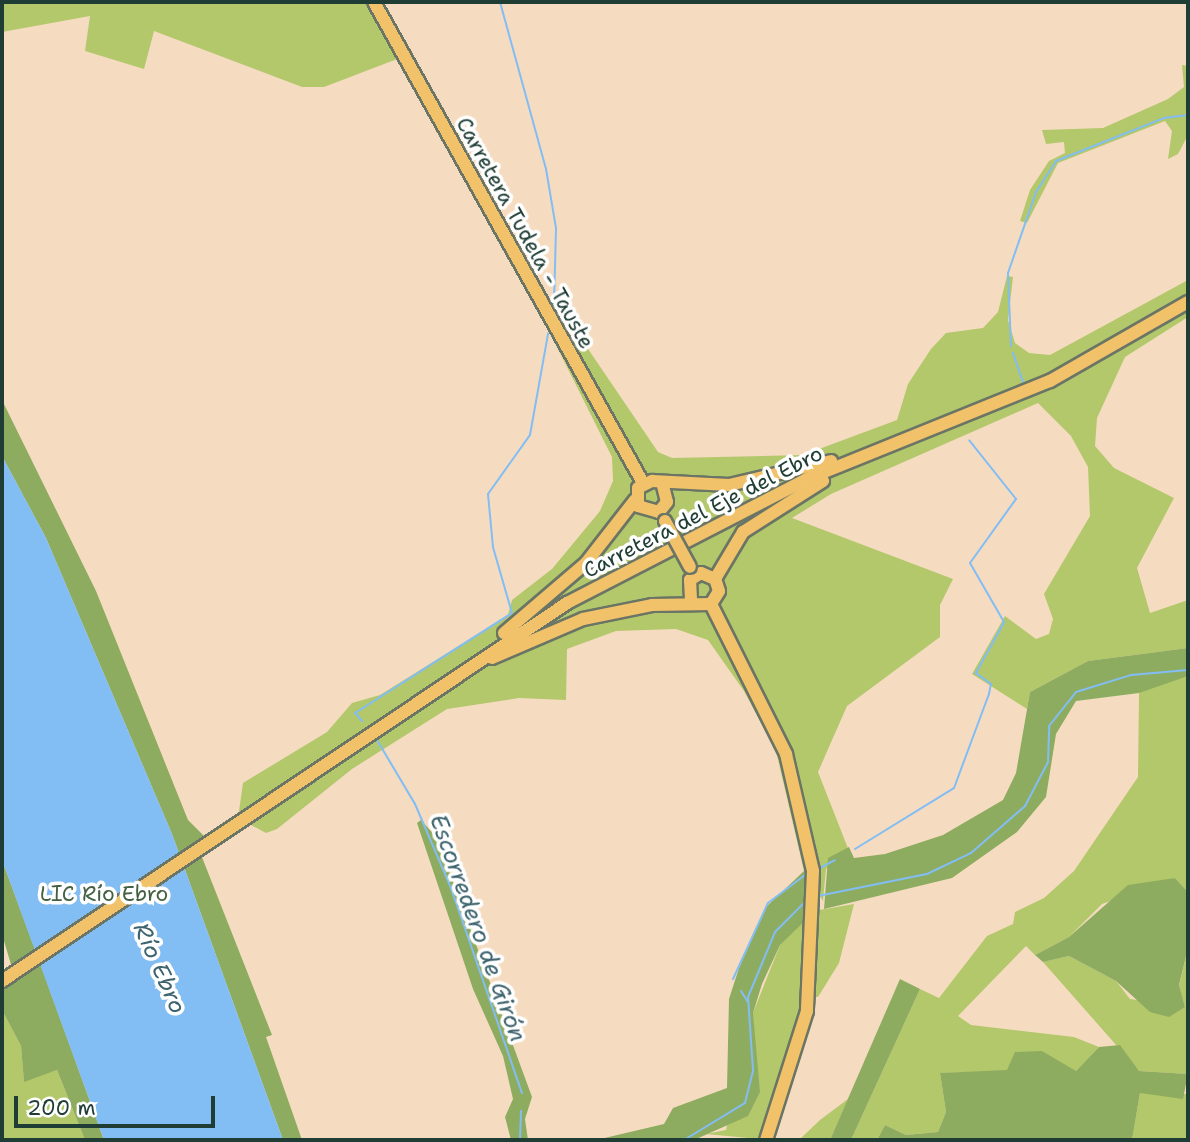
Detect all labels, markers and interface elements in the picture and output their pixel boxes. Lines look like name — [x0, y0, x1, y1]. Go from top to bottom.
street label: Carretera Tudela - Tauste — [451, 113, 599, 353]
street label: Carretera del Eje del Ebro — [579, 441, 827, 583]
water label: Escorredero de Girón — [424, 811, 532, 1045]
park label: LIC Río Ebro — [40, 881, 168, 907]
water label: Río Ebro — [128, 918, 192, 1018]
scale bar — [18, 1082, 219, 1126]
text: 200 m — [27, 1094, 96, 1122]

